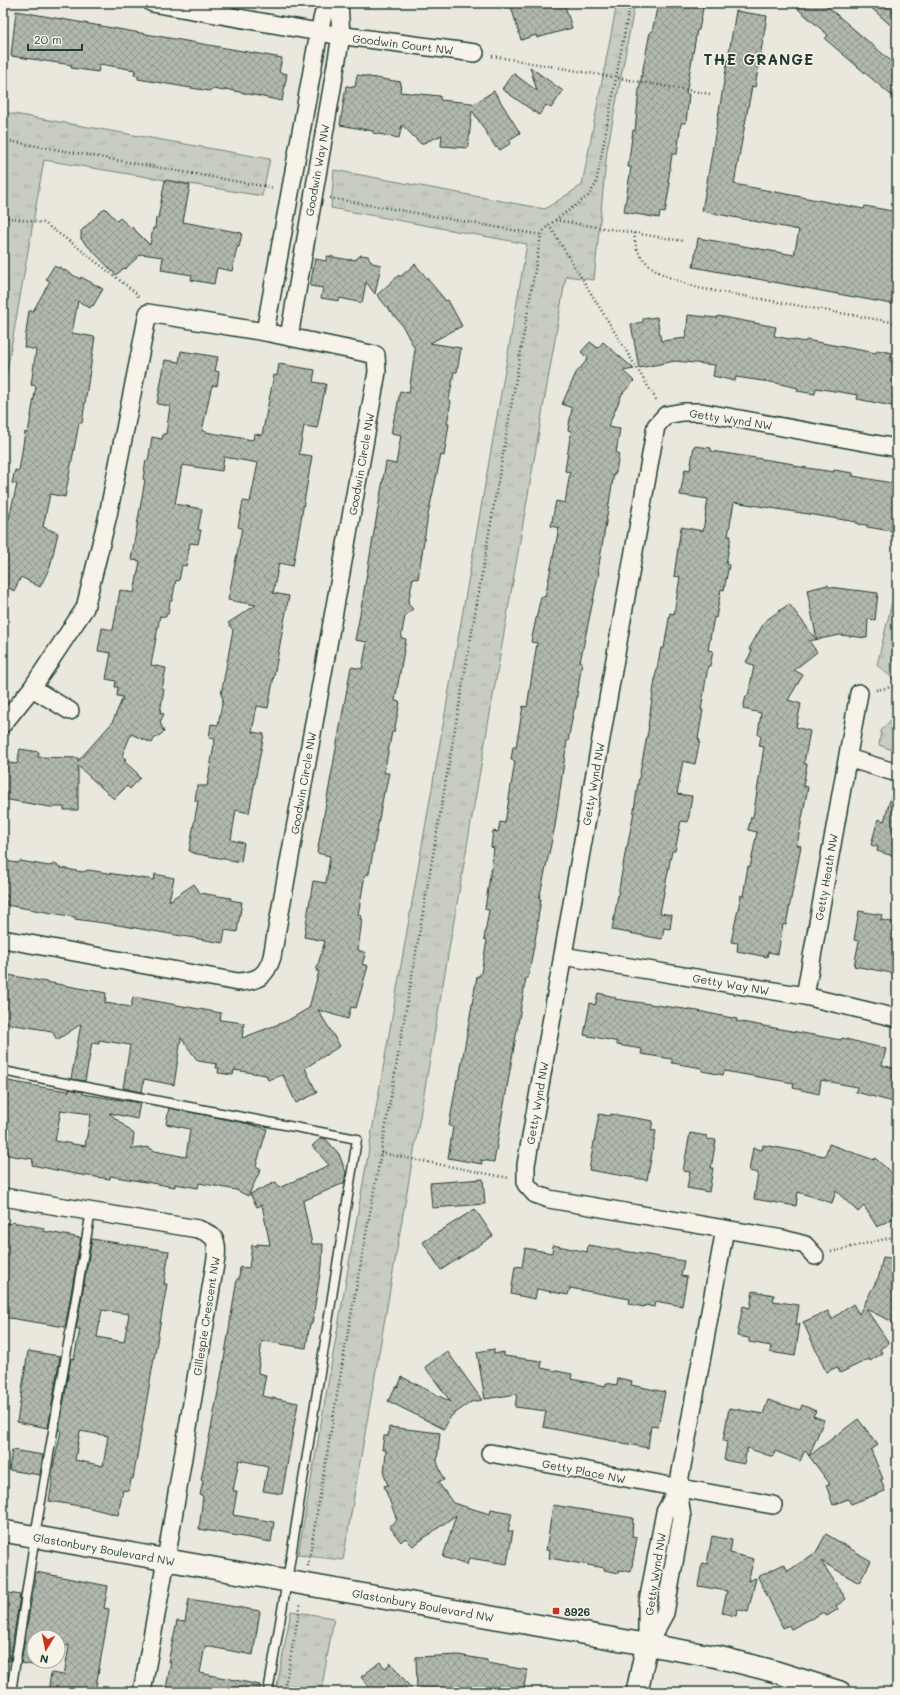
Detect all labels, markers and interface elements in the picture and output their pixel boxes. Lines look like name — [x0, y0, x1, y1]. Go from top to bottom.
scale bar — [28, 26, 82, 52]
street label: Goodwin Court NW — [352, 30, 454, 58]
text: 20 m — [34, 31, 62, 47]
district label: THE GRANGE — [704, 49, 814, 69]
street label: Goodwin Way NW — [302, 123, 332, 217]
street label: Getty Wynd NW — [689, 405, 773, 433]
street label: Goodwin Circle NW — [345, 412, 377, 516]
street label: Goodwin Circle NW — [287, 731, 319, 835]
street label: Getty Wynd NW — [578, 741, 608, 827]
street label: Getty Heath NW — [811, 832, 841, 922]
street label: Getty Way NW — [692, 970, 770, 998]
street label: Getty Wynd NW — [522, 1060, 552, 1146]
street label: Gillespie Crescent NW — [189, 1255, 223, 1377]
street label: Getty Place NW — [541, 1456, 627, 1486]
street label: Glastonbury Boulevard NW — [32, 1529, 176, 1569]
street label: Getty Wynd NW — [641, 1532, 669, 1616]
street label: Glastonbury Boulevard NW — [351, 1585, 495, 1625]
place label: 8926 — [564, 1604, 591, 1619]
marker: 8926 — [551, 1606, 561, 1616]
north arrow — [26, 1629, 66, 1669]
text: N — [39, 1651, 50, 1667]

